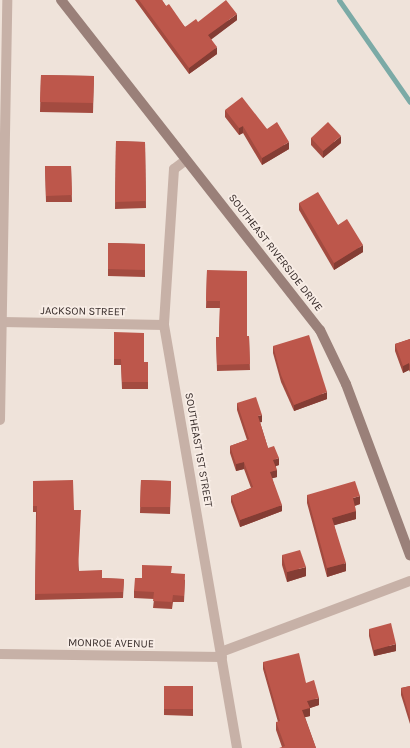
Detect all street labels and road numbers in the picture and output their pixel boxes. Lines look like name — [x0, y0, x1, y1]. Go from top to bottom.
street label: SOUTHEAST RIVERSIDE DRIVE — [225, 192, 325, 314]
street label: JACKSON STREET — [40, 305, 126, 319]
street label: SOUTHEAST 1ST STREET — [181, 392, 215, 508]
street label: MONROE AVENUE — [68, 637, 154, 651]

